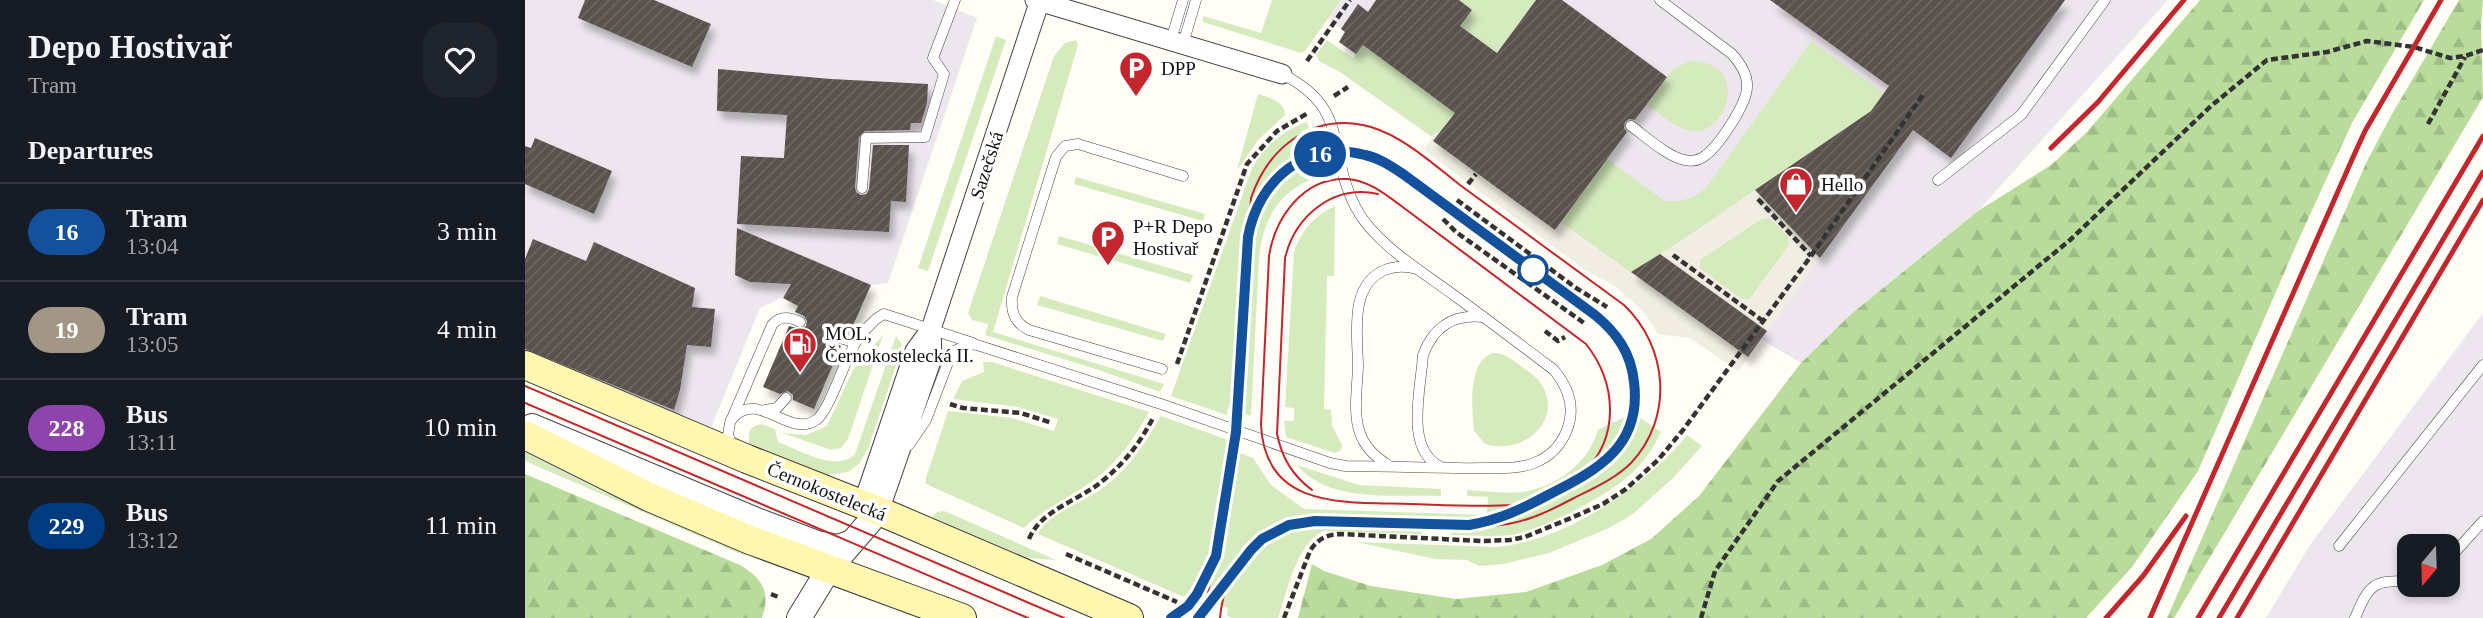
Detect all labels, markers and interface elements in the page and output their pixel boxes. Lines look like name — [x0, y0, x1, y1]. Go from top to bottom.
button: heart — [423, 23, 497, 97]
text: Depo Hostivař — [28, 29, 232, 65]
parking icon: DPP — [1117, 49, 1155, 98]
place label: DPP — [1161, 58, 1196, 79]
text: Tram — [28, 73, 77, 98]
street label: Sazečská — [966, 128, 1007, 202]
line badge: 16 — [1289, 131, 1351, 177]
text: Departures — [28, 136, 153, 165]
text: 16 — [1308, 141, 1332, 167]
shop icon: Hello — [1777, 165, 1815, 214]
place label: Hello — [1821, 174, 1863, 195]
text: Tram — [126, 204, 188, 233]
place label: P+R Depo Hostivař — [1133, 216, 1213, 259]
text: 3 min — [437, 217, 497, 246]
parking icon: P+R Depo Hostivař — [1089, 218, 1127, 267]
text: 16 — [55, 219, 79, 245]
text: 13:04 — [126, 234, 178, 259]
unlabelled marker — [1518, 255, 1548, 285]
text: Tram — [126, 302, 188, 331]
text: 4 min — [437, 315, 497, 344]
text: 19 — [55, 317, 79, 343]
place label: MOL, Černokostelecká II. — [825, 323, 974, 366]
fuel station icon: MOL, Černokostelecká II. — [781, 325, 819, 374]
text: 13:05 — [126, 332, 178, 357]
text: Bus — [126, 400, 168, 429]
text: 10 min — [424, 413, 497, 442]
text: 228 — [49, 415, 85, 441]
text: 13:11 — [126, 430, 178, 455]
street label: Černokostelecká — [764, 458, 890, 525]
text: Bus — [126, 498, 168, 527]
text: 11 min — [425, 511, 497, 540]
text: 229 — [49, 513, 85, 539]
text: 13:12 — [126, 528, 178, 553]
north arrow — [2397, 534, 2461, 597]
map controls — [2397, 534, 2460, 597]

